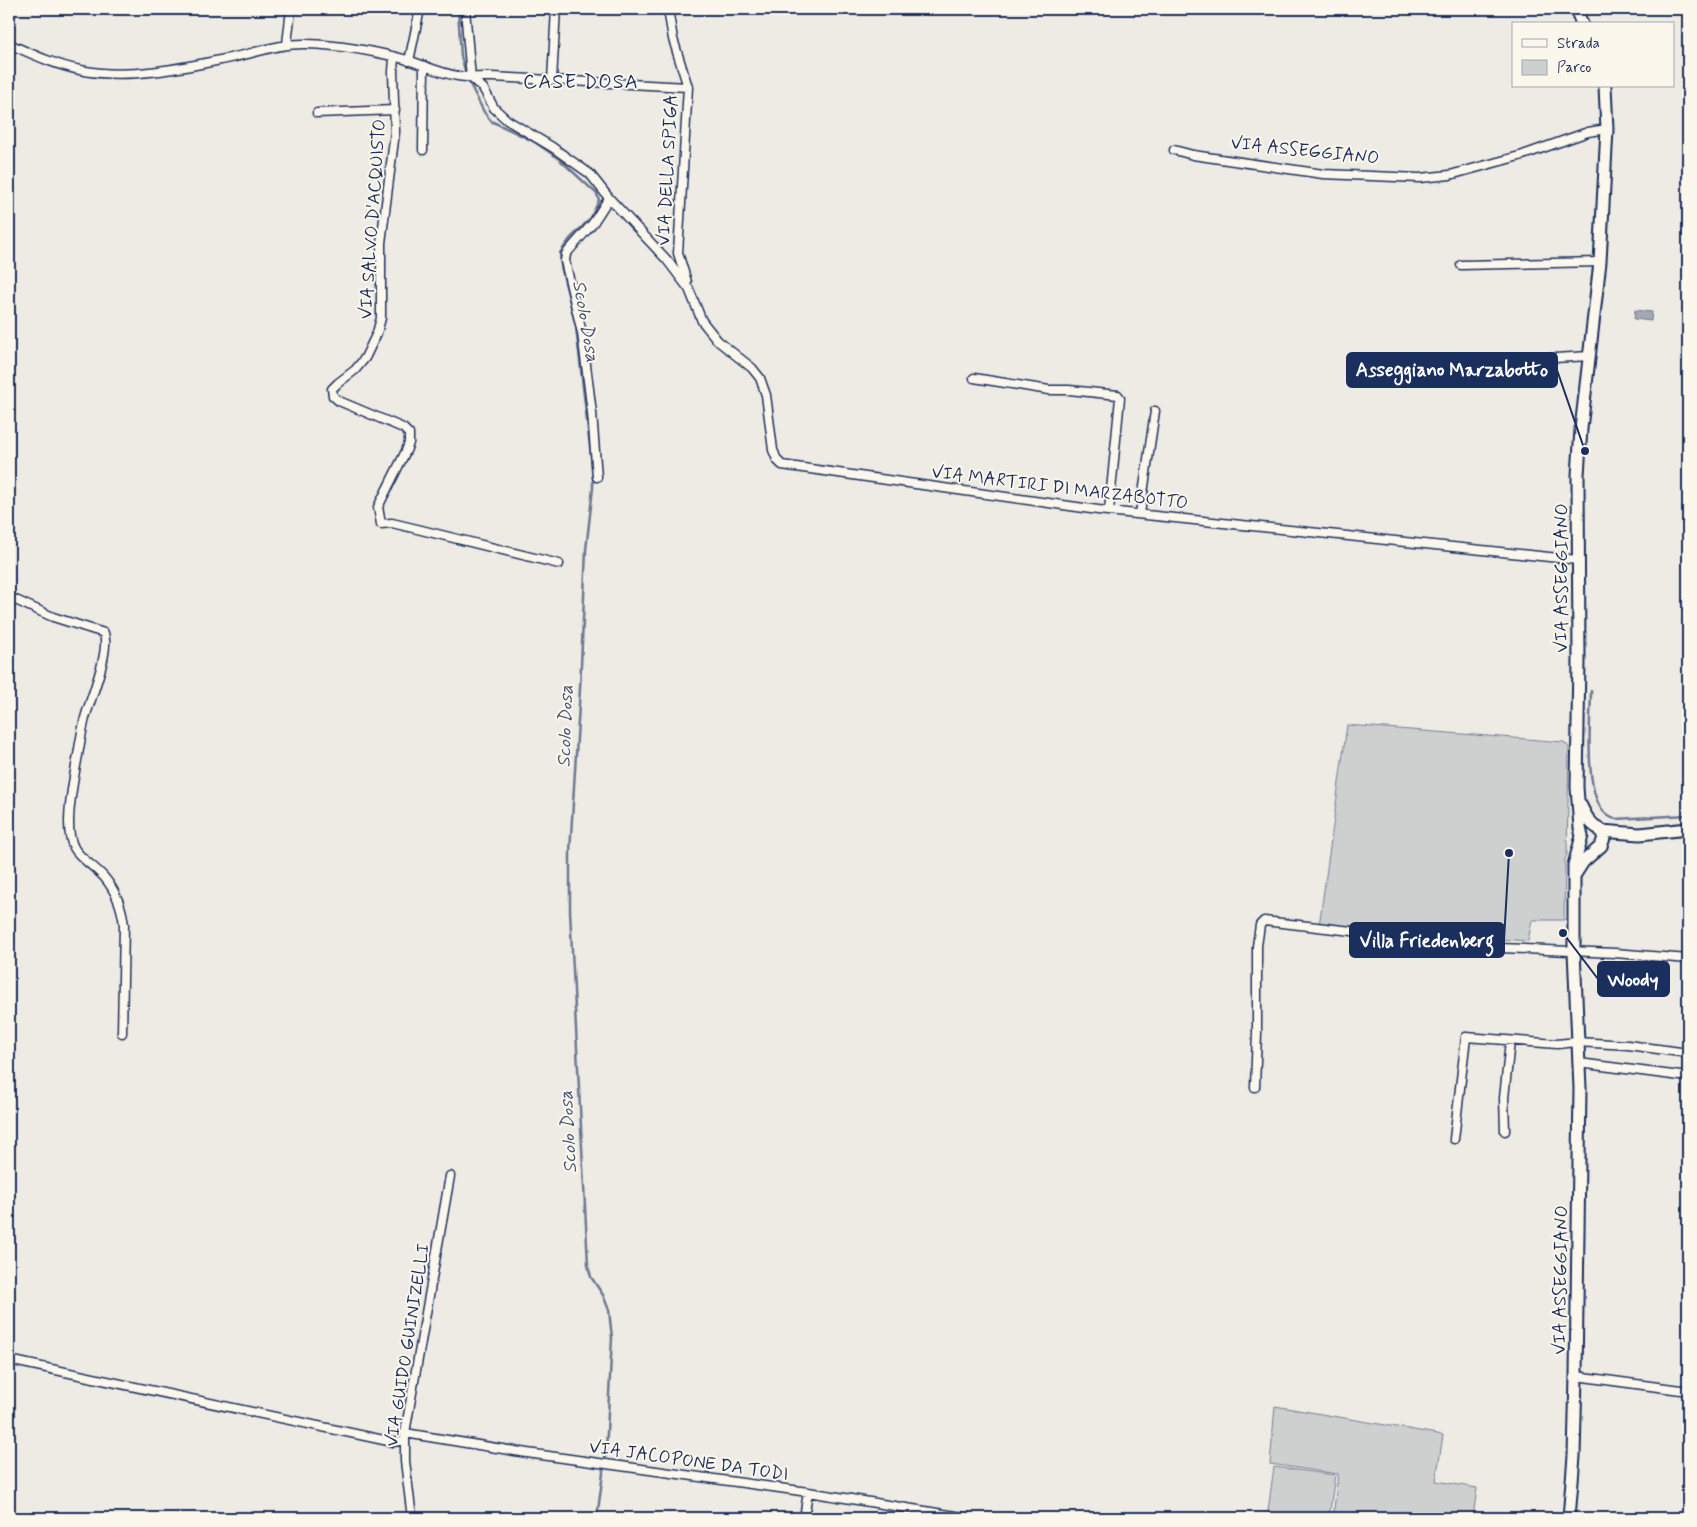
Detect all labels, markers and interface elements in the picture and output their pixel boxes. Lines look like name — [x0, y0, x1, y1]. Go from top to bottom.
legend — [1512, 22, 1674, 88]
text: Strada — [1557, 34, 1600, 54]
text: Parco — [1557, 58, 1591, 78]
district label: CASE DOSA — [523, 69, 639, 96]
street label: VIA DELLA SPIGA — [652, 94, 684, 246]
street label: VIA SALVO D'ACQUISTO — [354, 118, 392, 320]
street label: VIA ASSEGGIANO — [1229, 131, 1380, 171]
water label: Scolo Dosa — [566, 278, 605, 364]
callout: Asseggiano Marzabotto — [1347, 353, 1557, 387]
text: Asseggiano Marzabotto — [1356, 358, 1548, 386]
street label: VIA MARTIRI DI MARZABOTTO — [930, 460, 1189, 516]
street label: VIA ASSEGGIANO — [1550, 503, 1574, 653]
water label: Scolo Dosa — [552, 684, 579, 768]
callout: Villa Friedenberg — [1350, 923, 1504, 957]
text: Villa Friedenberg — [1360, 929, 1494, 957]
callout: Woody — [1598, 962, 1669, 996]
text: Woody — [1607, 968, 1659, 993]
water label: Scolo Dosa — [554, 1090, 583, 1174]
street label: VIA ASSEGGIANO — [1548, 1205, 1574, 1355]
street label: VIA GUIDO GUINIZELLI — [380, 1242, 436, 1449]
street label: VIA JACOPONE DA TODI — [588, 1435, 790, 1487]

